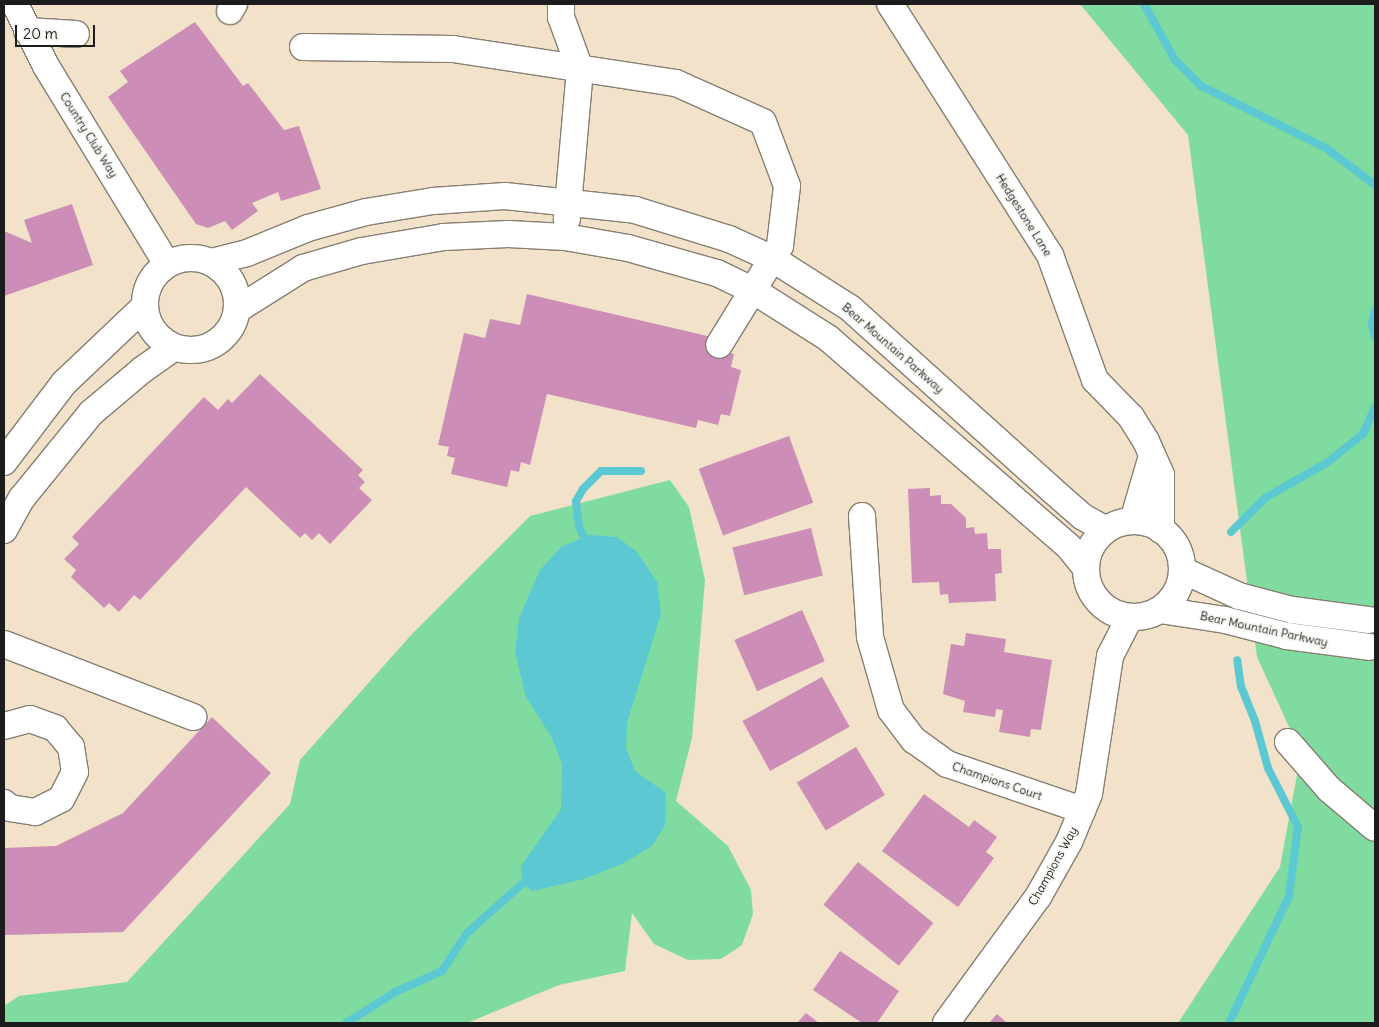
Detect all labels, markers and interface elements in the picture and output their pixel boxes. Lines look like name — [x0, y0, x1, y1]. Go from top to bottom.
scale bar — [18, 15, 98, 47]
text: 20 m — [23, 24, 58, 43]
street label: Country Club Way — [57, 90, 121, 180]
street label: Hedgestone Lane — [993, 171, 1055, 259]
street label: Bear Mountain Parkway — [839, 300, 947, 396]
street label: Bear Mountain Parkway — [1199, 608, 1329, 650]
street label: Champions Court — [950, 759, 1044, 803]
street label: Champions Way — [1025, 824, 1081, 908]

